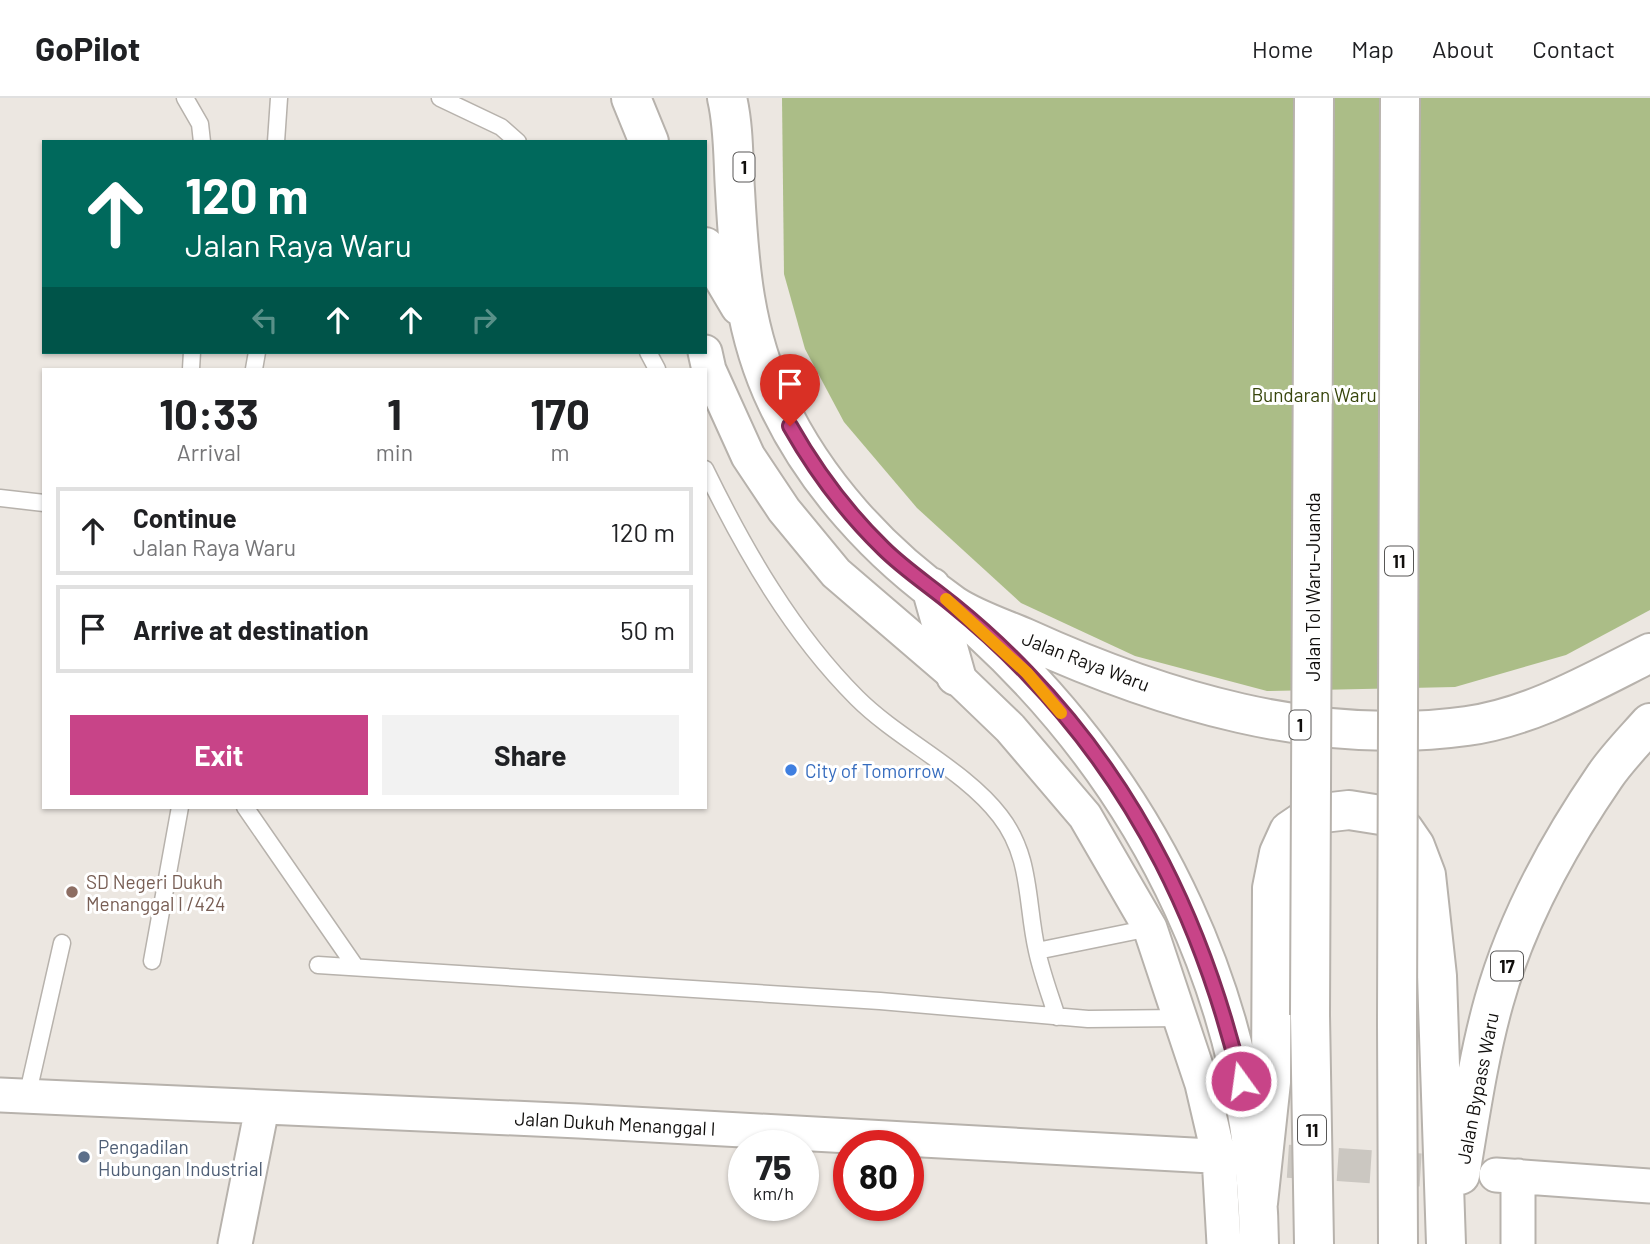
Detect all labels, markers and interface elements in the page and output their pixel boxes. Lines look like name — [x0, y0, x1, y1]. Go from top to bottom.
text: GoPilot — [35, 28, 140, 68]
text: Home — [1252, 34, 1313, 63]
text: Map — [1351, 34, 1394, 63]
text: About — [1432, 34, 1494, 63]
text: Contact — [1532, 34, 1615, 63]
road number: 1 — [734, 153, 754, 182]
text: 120 m — [185, 165, 308, 224]
icon: ahead — [70, 168, 161, 259]
text: Jalan Raya Waru — [185, 225, 412, 263]
icon: left — [246, 301, 284, 339]
icon: ahead — [319, 301, 357, 339]
icon: ahead — [392, 301, 430, 339]
icon: right — [465, 301, 503, 339]
pin — [760, 354, 820, 426]
icon: arrive — [771, 365, 809, 403]
park label: Bundaran Waru — [1251, 383, 1377, 406]
text: 10:33 — [159, 388, 259, 438]
text: 1 — [387, 388, 402, 438]
text: 170 — [530, 388, 590, 438]
text: Arrival — [177, 438, 241, 466]
text: min — [376, 438, 413, 466]
text: m — [550, 438, 570, 466]
street label: Jalan Tol Waru–Juanda — [1301, 493, 1324, 681]
text: Continue — [133, 502, 237, 533]
icon: ahead — [74, 512, 112, 550]
text: 120 m — [611, 516, 675, 547]
text: Jalan Raya Waru — [133, 533, 296, 561]
road number: 11 — [1385, 546, 1413, 575]
icon: arrive — [74, 610, 112, 648]
text: Arrive at destination — [133, 614, 369, 645]
text: 50 m — [620, 614, 675, 645]
street label: Jalan Raya Waru — [1019, 626, 1153, 696]
road number: 1 — [1290, 710, 1310, 740]
button: Exit — [70, 715, 368, 795]
button: Share — [382, 715, 679, 795]
place label: City of Tomorrow — [805, 759, 945, 782]
marker: City of Tomorrow — [783, 762, 799, 778]
place label: SD Negeri Dukuh Menanggal I /424 — [86, 870, 226, 915]
marker: SD Negeri Dukuh Menanggal I /424 — [64, 884, 80, 900]
road number: 17 — [1491, 952, 1523, 980]
street label: Jalan Bypass Waru — [1451, 1010, 1503, 1166]
position arrow — [1204, 1044, 1278, 1118]
street label: Jalan Dukuh Menanggal I — [514, 1106, 716, 1140]
road number: 11 — [1298, 1115, 1326, 1144]
speed limit sign: 80 — [833, 1130, 924, 1221]
place label: Pengadilan Hubungan Industrial — [98, 1135, 263, 1180]
text: 75 — [755, 1145, 792, 1187]
marker: Pengadilan Hubungan Industrial — [76, 1149, 92, 1165]
text: km/h — [753, 1182, 794, 1204]

